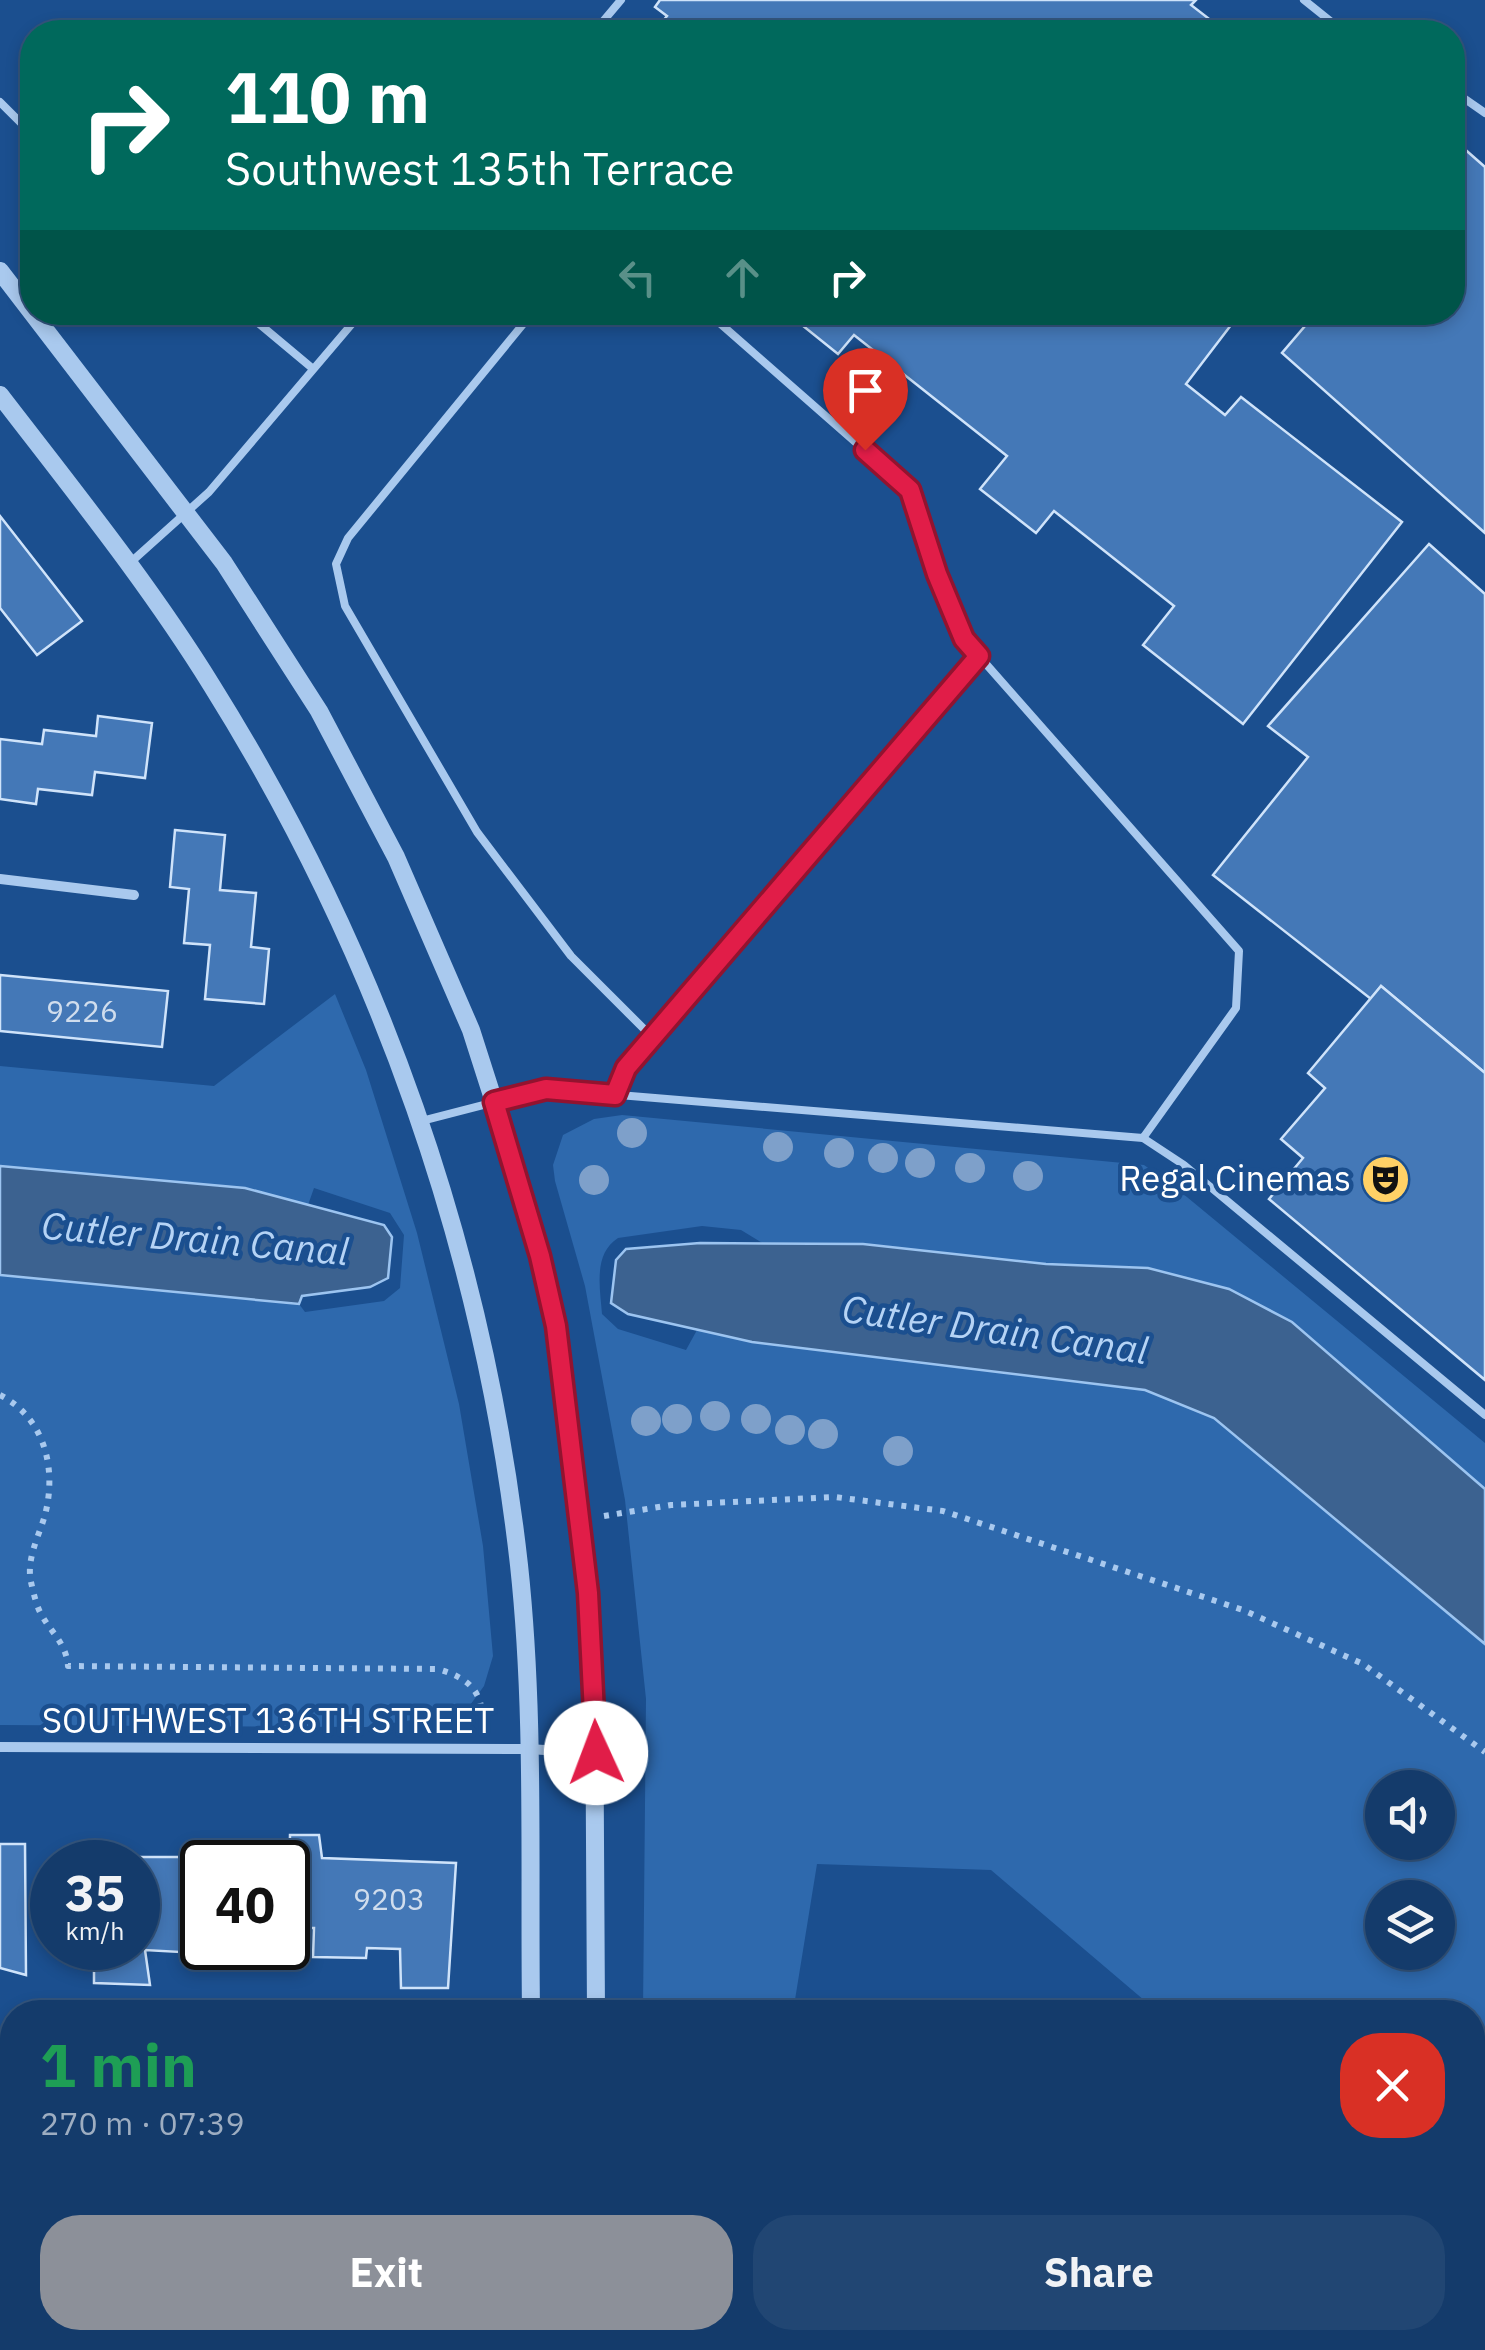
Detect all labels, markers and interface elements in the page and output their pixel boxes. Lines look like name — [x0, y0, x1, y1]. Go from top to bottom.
text: 110 m — [225, 51, 430, 142]
icon: right — [60, 60, 190, 190]
text: Southwest 135th Terrace — [225, 139, 735, 197]
icon: left — [610, 250, 665, 305]
icon: ahead — [715, 250, 770, 305]
icon: right — [820, 250, 875, 305]
pin — [823, 348, 908, 451]
icon: arrive — [838, 363, 893, 418]
house number: 9226 — [46, 991, 118, 1030]
theatre icon: Regal Cinemas — [1360, 1153, 1412, 1205]
place label: Regal Cinemas — [1119, 1155, 1351, 1201]
water label: Cutler Drain Canal — [40, 1200, 351, 1275]
water label: Cutler Drain Canal — [839, 1283, 1151, 1374]
street label: SOUTHWEST 136TH STREET — [42, 1697, 494, 1743]
position arrow — [544, 1701, 648, 1805]
map controls — [1365, 1770, 1455, 1970]
button: sound — [1365, 1770, 1455, 1860]
speed limit sign: 40 — [180, 1840, 310, 1970]
text: 35 — [65, 1860, 125, 1925]
house number: 9203 — [353, 1879, 425, 1918]
button: layers — [1365, 1880, 1455, 1970]
text: km/h — [66, 1914, 124, 1947]
text: 1 min — [40, 2025, 197, 2104]
button: close — [1340, 2033, 1445, 2138]
text: 270 m · 07:39 — [40, 2102, 245, 2144]
button: Exit — [40, 2215, 733, 2330]
button: Share — [753, 2215, 1445, 2330]

